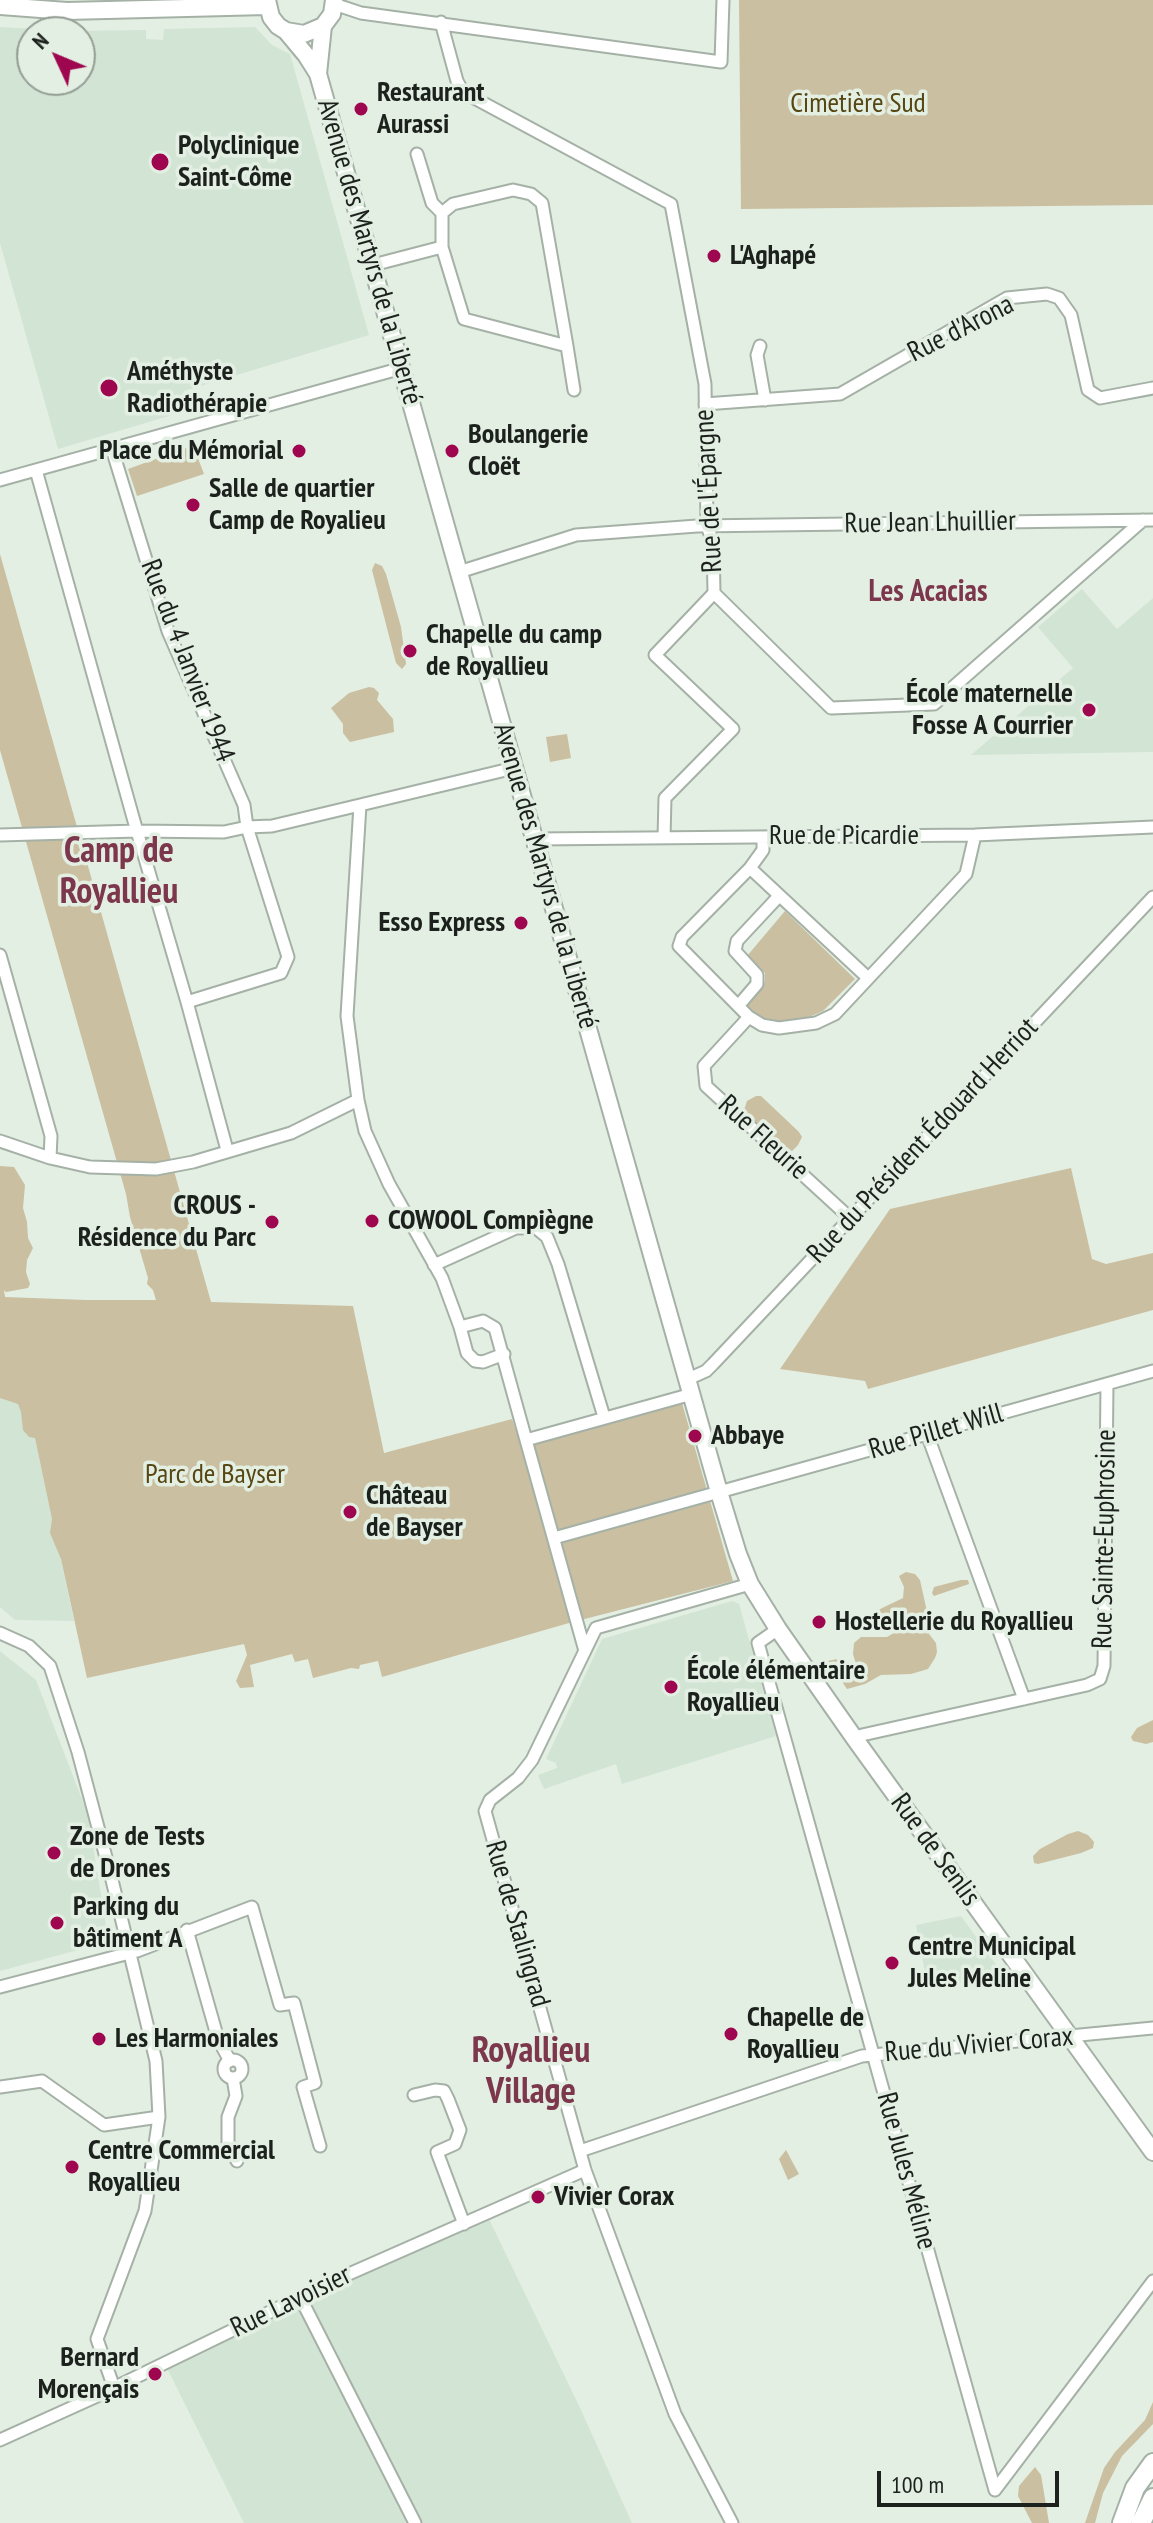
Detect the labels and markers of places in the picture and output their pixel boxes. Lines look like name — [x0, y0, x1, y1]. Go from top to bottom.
place label: Restaurant Aurassi — [377, 76, 484, 142]
marker: Restaurant Aurassi — [352, 100, 370, 118]
place label: Polyclinique Saint-Côme — [178, 129, 299, 195]
marker: Polyclinique Saint-Côme — [149, 151, 171, 173]
place label: L'Aghapé — [730, 239, 816, 273]
marker: L'Aghapé — [705, 247, 723, 265]
place label: Améthyste Radiothérapie — [127, 355, 267, 421]
marker: Améthyste Radiothérapie — [98, 377, 120, 399]
place label: Boulangerie Cloët — [468, 418, 588, 484]
place label: Place du Mémorial — [99, 434, 283, 468]
marker: Place du Mémorial — [290, 442, 308, 460]
marker: Boulangerie Cloët — [443, 442, 461, 460]
place label: Salle de quartier Camp de Royalieu — [209, 472, 386, 538]
marker: Salle de quartier Camp de Royalieu — [184, 496, 202, 514]
place label: Chapelle du camp de Royallieu — [426, 618, 602, 684]
marker: Chapelle du camp de Royallieu — [401, 642, 419, 660]
place label: École maternelle Fosse A Courrier — [906, 677, 1073, 743]
marker: École maternelle Fosse A Courrier — [1080, 701, 1098, 719]
place label: Esso Express — [379, 906, 505, 940]
marker: Esso Express — [512, 914, 530, 932]
place label: CROUS - Résidence du Parc — [78, 1189, 256, 1255]
place label: COWOOL Compiègne — [388, 1204, 594, 1238]
marker: COWOOL Compiègne — [363, 1212, 381, 1230]
marker: CROUS - Résidence du Parc — [263, 1213, 281, 1231]
place label: Abbaye — [711, 1419, 784, 1453]
marker: Abbaye — [686, 1427, 704, 1445]
place label: Château de Bayser — [366, 1479, 463, 1545]
marker: Château de Bayser — [341, 1503, 359, 1521]
place label: Hostellerie du Royallieu — [835, 1605, 1073, 1639]
marker: Hostellerie du Royallieu — [810, 1613, 828, 1631]
place label: École élémentaire Royallieu — [687, 1654, 866, 1720]
marker: École élémentaire Royallieu — [662, 1678, 680, 1696]
place label: Zone de Tests de Drones — [70, 1820, 205, 1886]
marker: Zone de Tests de Drones — [45, 1844, 63, 1862]
place label: Parking du bâtiment A — [73, 1890, 182, 1956]
marker: Parking du bâtiment A — [48, 1914, 66, 1932]
place label: Centre Municipal Jules Meline — [908, 1930, 1076, 1996]
marker: Centre Municipal Jules Meline — [883, 1954, 901, 1972]
place label: Chapelle de Royallieu — [747, 2001, 864, 2067]
place label: Les Harmoniales — [115, 2022, 278, 2056]
marker: Chapelle de Royallieu — [722, 2025, 740, 2043]
marker: Les Harmoniales — [90, 2030, 108, 2048]
place label: Centre Commercial Royallieu — [88, 2134, 275, 2200]
marker: Centre Commercial Royallieu — [63, 2158, 81, 2176]
place label: Vivier Corax — [554, 2180, 674, 2214]
marker: Vivier Corax — [529, 2188, 547, 2206]
place label: Bernard Morençais — [38, 2341, 139, 2407]
marker: Bernard Morençais — [146, 2365, 164, 2383]

